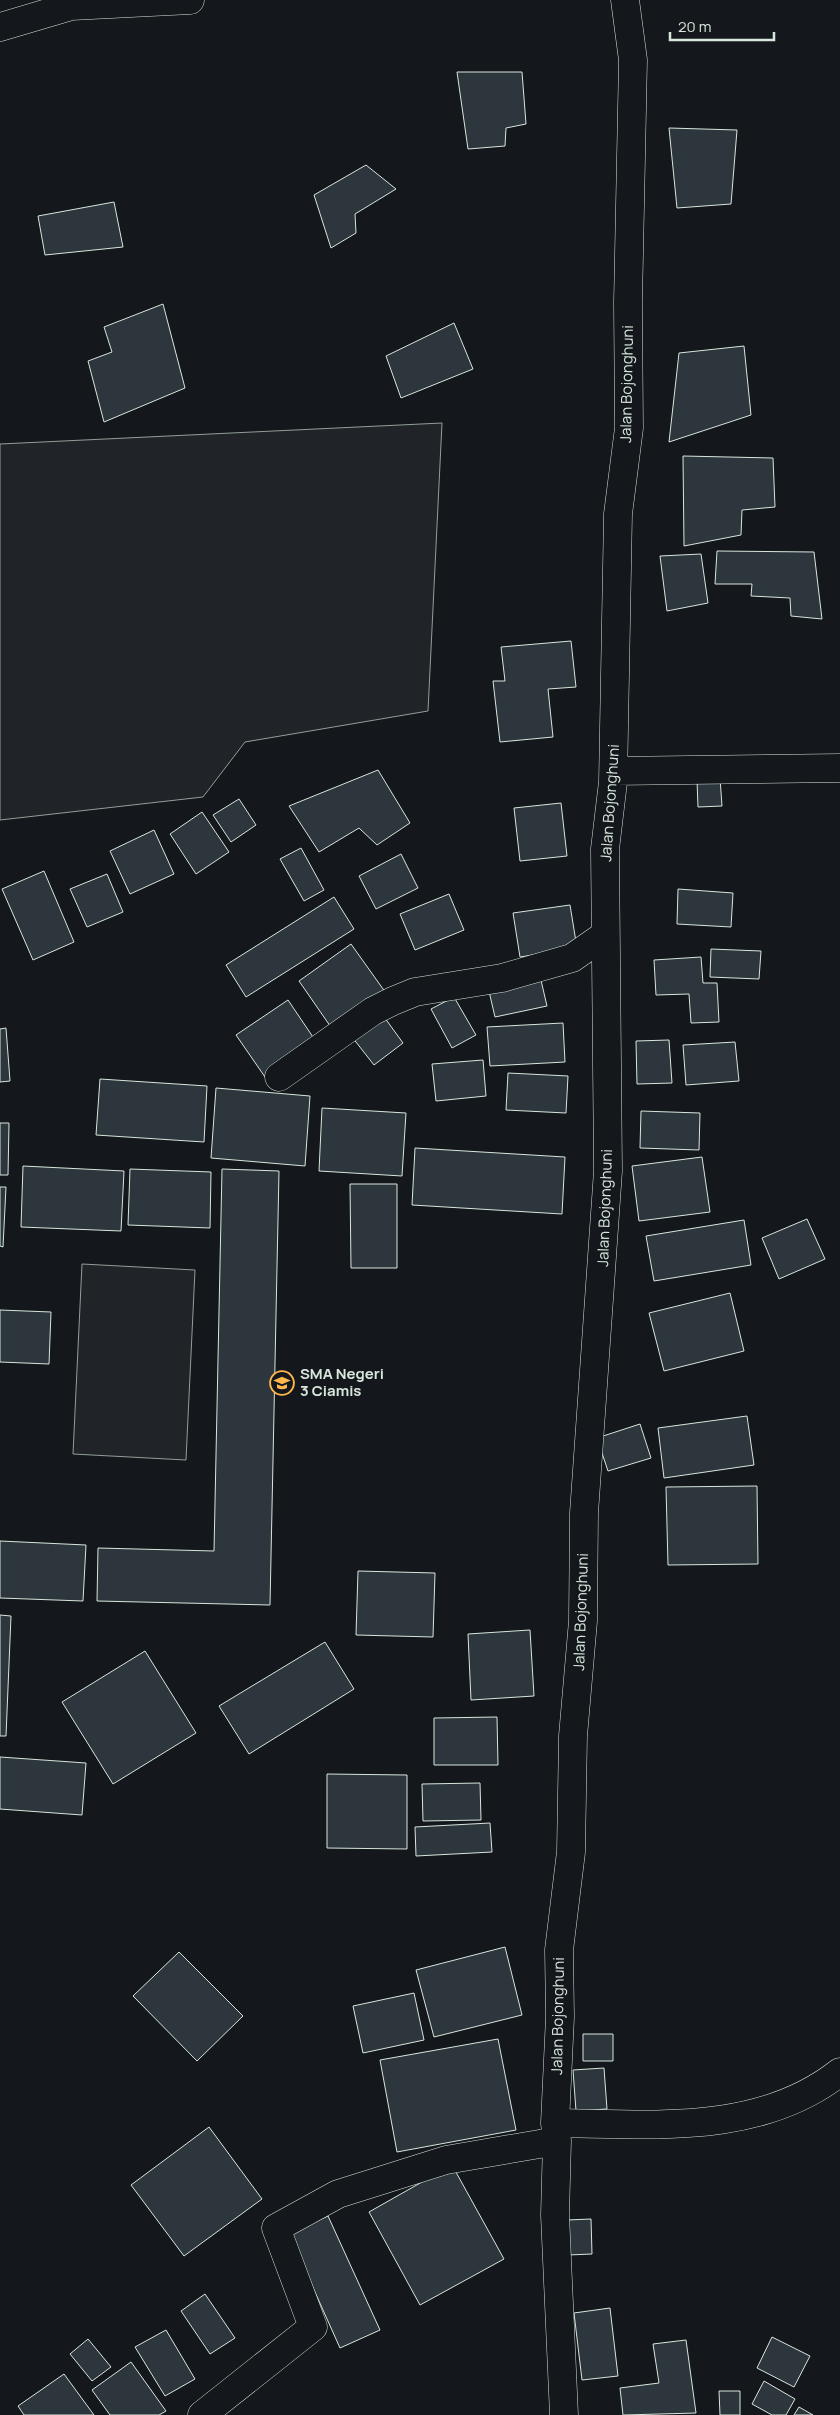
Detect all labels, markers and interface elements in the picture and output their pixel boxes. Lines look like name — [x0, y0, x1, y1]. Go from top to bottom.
scale bar — [670, 10, 774, 42]
text: 20 m — [678, 16, 711, 37]
street label: Jalan Bojonghuni — [615, 325, 638, 443]
street label: Jalan Bojonghuni — [595, 744, 624, 862]
street label: Jalan Bojonghuni — [592, 1149, 617, 1267]
place label: SMA Negeri 3 Ciamis — [300, 1363, 384, 1401]
school or university icon: SMA Negeri 3 Ciamis — [269, 1370, 295, 1396]
street label: Jalan Bojonghuni — [568, 1553, 593, 1671]
street label: Jalan Bojonghuni — [546, 1957, 569, 2075]

